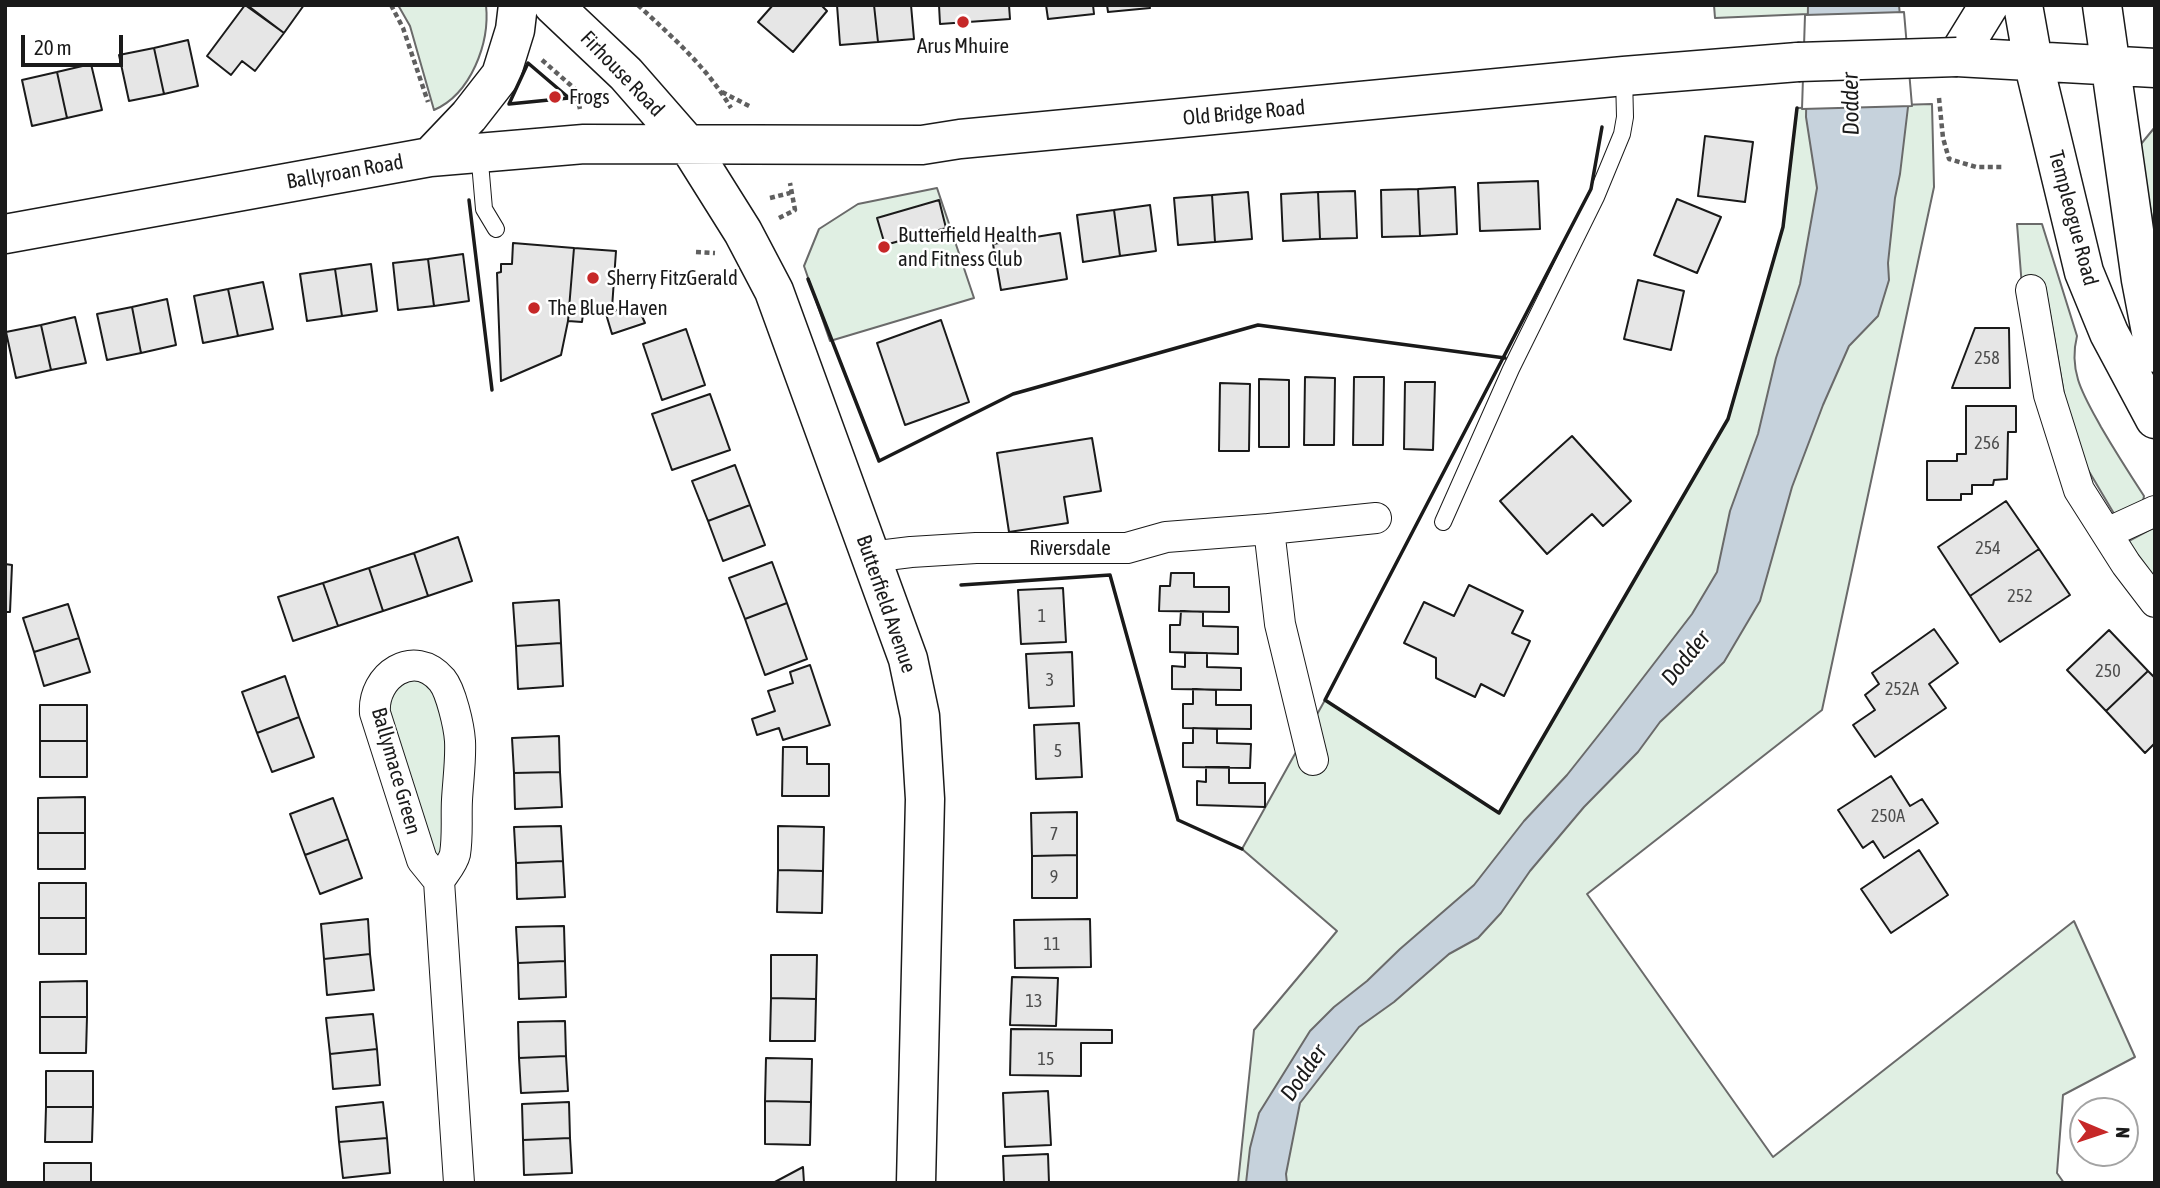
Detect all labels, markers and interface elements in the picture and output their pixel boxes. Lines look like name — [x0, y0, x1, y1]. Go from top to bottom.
marker: Arus Mhuire — [955, 14, 971, 30]
scale bar — [24, 21, 126, 65]
street label: Firhouse Road — [575, 26, 669, 122]
place label: Arus Mhuire — [917, 33, 1009, 59]
text: 20 m — [34, 35, 72, 59]
water label: Dodder — [1837, 72, 1865, 136]
place label: Frogs — [569, 84, 610, 110]
marker: Frogs — [547, 89, 563, 105]
street label: Old Bridge Road — [1182, 95, 1306, 131]
street label: Templeogue Road — [2043, 148, 2103, 288]
street label: Ballyroan Road — [285, 149, 405, 195]
place label: Butterfield Health and Fitness Club — [898, 222, 1037, 272]
marker: Butterfield Health and Fitness Club — [876, 239, 892, 255]
place label: Sherry FitzGerald — [607, 265, 738, 291]
marker: Sherry FitzGerald — [585, 270, 601, 286]
place label: The Blue Haven — [548, 295, 668, 321]
marker: The Blue Haven — [526, 300, 542, 316]
house number: 258 — [1974, 347, 2000, 369]
house number: 256 — [1974, 432, 2000, 454]
street label: Butterfield Avenue — [851, 532, 921, 676]
street label: Riversdale — [1029, 535, 1111, 561]
house number: 254 — [1975, 537, 2001, 559]
house number: 252 — [2007, 585, 2033, 607]
house number: 1 — [1038, 605, 1046, 627]
water label: Dodder — [1656, 625, 1716, 691]
house number: 250 — [2095, 660, 2121, 682]
house number: 3 — [1046, 669, 1054, 691]
house number: 252A — [1885, 678, 1919, 700]
street label: Ballymace Green — [366, 705, 426, 837]
house number: 5 — [1054, 740, 1062, 762]
house number: 250A — [1871, 805, 1905, 827]
house number: 7 — [1050, 823, 1058, 845]
house number: 9 — [1050, 866, 1058, 888]
house number: 11 — [1044, 933, 1060, 955]
house number: 13 — [1026, 990, 1042, 1012]
water label: Dodder — [1275, 1039, 1333, 1107]
house number: 15 — [1038, 1048, 1054, 1070]
north arrow — [2069, 1097, 2139, 1167]
text: N — [2112, 1127, 2134, 1139]

